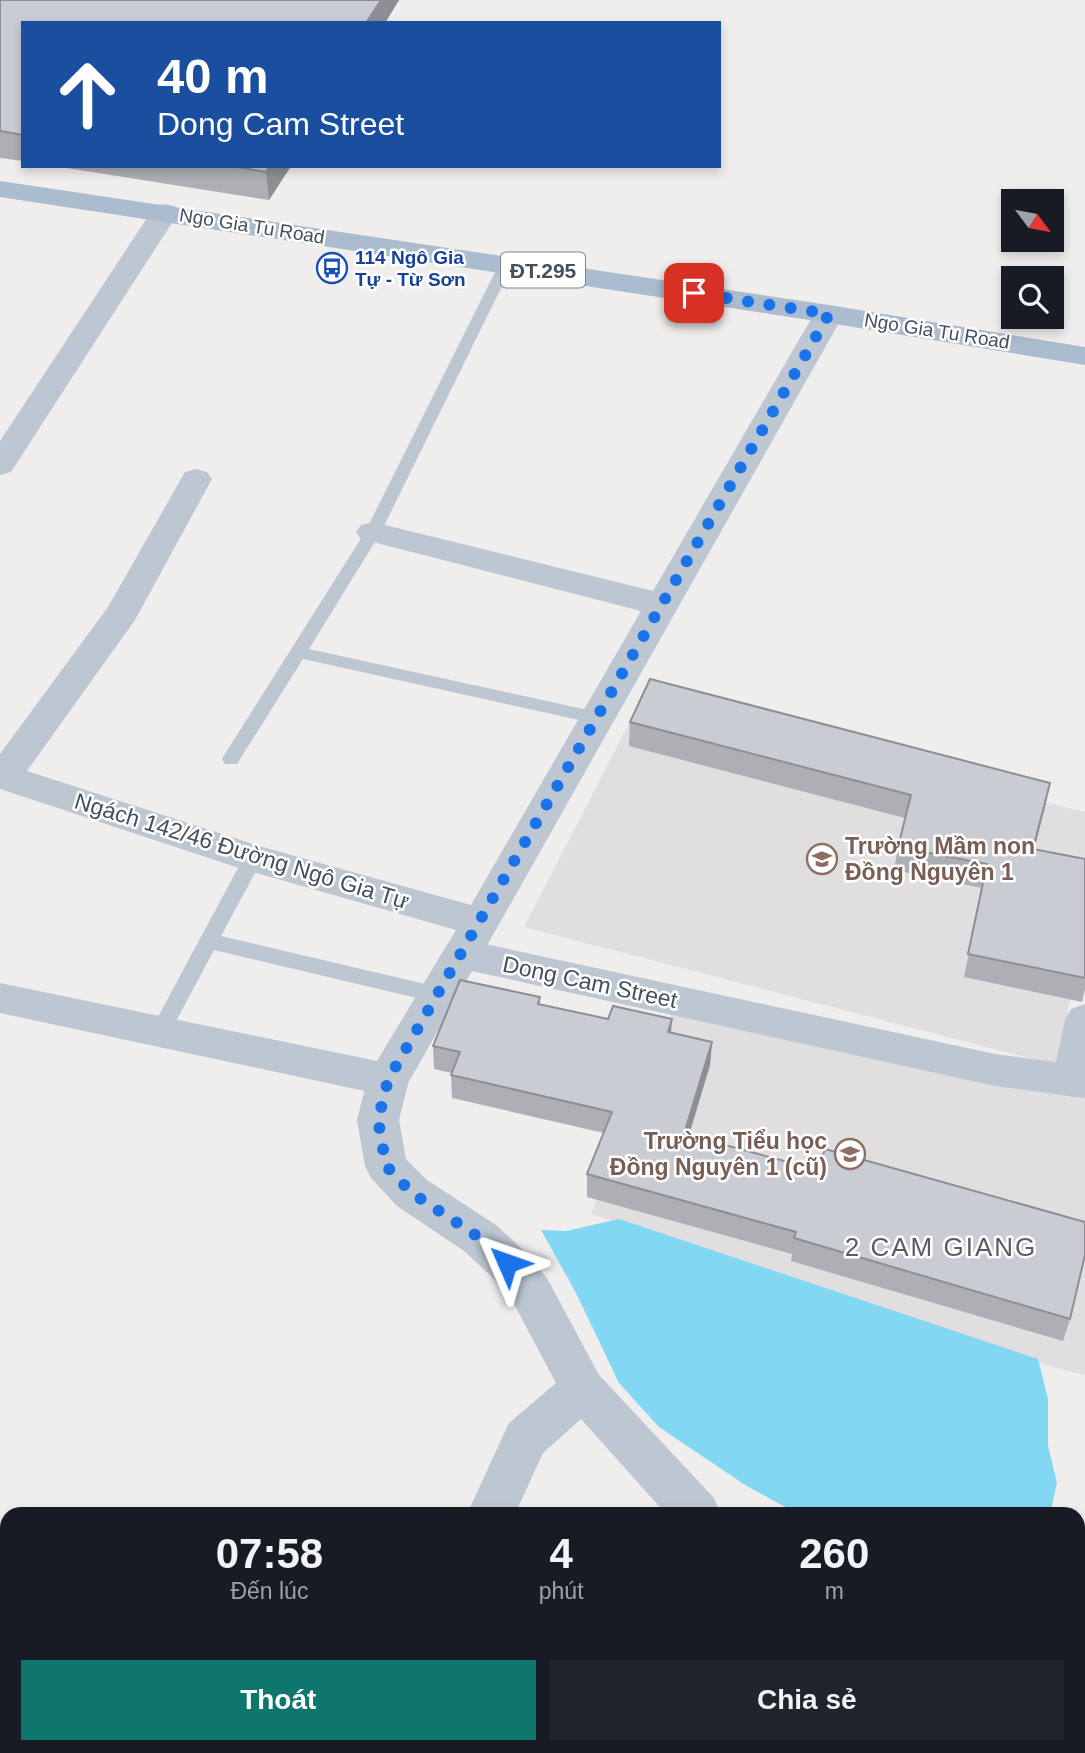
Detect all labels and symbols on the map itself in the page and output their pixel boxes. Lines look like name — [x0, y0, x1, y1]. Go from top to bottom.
north arrow — [1001, 189, 1064, 252]
street label: Ngo Gia Tu Road — [178, 204, 326, 248]
place label: 114 Ngô Gia Tự - Từ Sơn — [355, 247, 466, 290]
bus stop icon: 114 Ngô Gia Tự - Từ Sơn — [315, 251, 349, 285]
road number: ĐT.295 — [501, 252, 585, 288]
pin — [664, 263, 724, 323]
street label: Ngo Gia Tu Road — [863, 309, 1011, 353]
street label: Ngách 142/46 Đường Ngô Gia Tự — [72, 788, 412, 914]
place label: Trường Mầm non Đồng Nguyên 1 — [845, 833, 1035, 885]
school or university icon: Trường Mầm non Đồng Nguyên 1 — [805, 842, 839, 876]
street label: Dong Cam Street — [500, 951, 680, 1013]
place label: Trường Tiểu học Đồng Nguyên 1 (cũ) — [610, 1128, 827, 1180]
school or university icon: Trường Tiểu học Đồng Nguyên 1 (cũ) — [833, 1137, 867, 1171]
position arrow — [470, 1226, 544, 1300]
district label: 2 CAM GIANG — [845, 1232, 1037, 1262]

